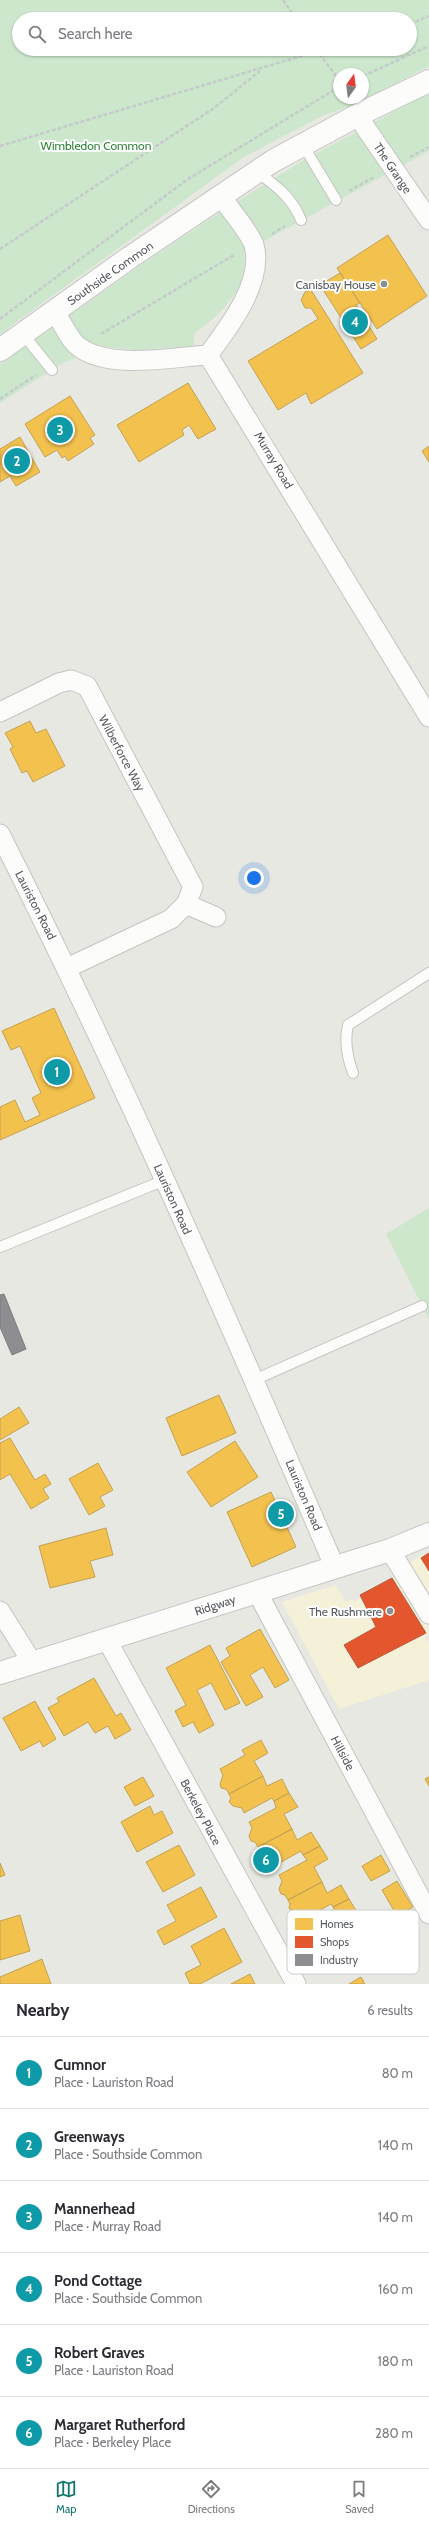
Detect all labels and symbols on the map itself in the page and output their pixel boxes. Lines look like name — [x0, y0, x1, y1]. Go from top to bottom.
north arrow — [333, 68, 369, 104]
park label: Wimbledon Common — [41, 138, 152, 153]
street label: The Grange — [371, 140, 415, 196]
street label: Southside Common — [64, 238, 156, 308]
place label: Canisbay House — [295, 277, 376, 292]
marker: Canisbay House — [379, 279, 389, 289]
pin: 4 — [342, 307, 368, 337]
pin: 3 — [47, 415, 73, 445]
street label: Murray Road — [251, 429, 297, 491]
pin: 2 — [4, 446, 30, 476]
street label: Wilberforce Way — [96, 712, 148, 794]
street label: Lauriston Road — [12, 868, 60, 942]
your location — [244, 868, 264, 888]
pin: 1 — [44, 1057, 70, 1087]
street label: Lauriston Road — [151, 1162, 195, 1236]
street label: Lauriston Road — [282, 1457, 326, 1533]
pin: 5 — [268, 1499, 294, 1529]
street label: Ridgway — [192, 1591, 238, 1619]
place label: The Rushmere — [309, 1604, 382, 1619]
marker: The Rushmere — [385, 1606, 395, 1616]
street label: Hillside — [328, 1733, 358, 1773]
street label: Berkeley Place — [177, 1776, 225, 1848]
pin: 6 — [253, 1845, 279, 1875]
legend — [287, 1910, 419, 1974]
text: Homes — [320, 1917, 354, 1931]
text: Shops — [320, 1935, 349, 1949]
text: Industry — [320, 1953, 358, 1967]

